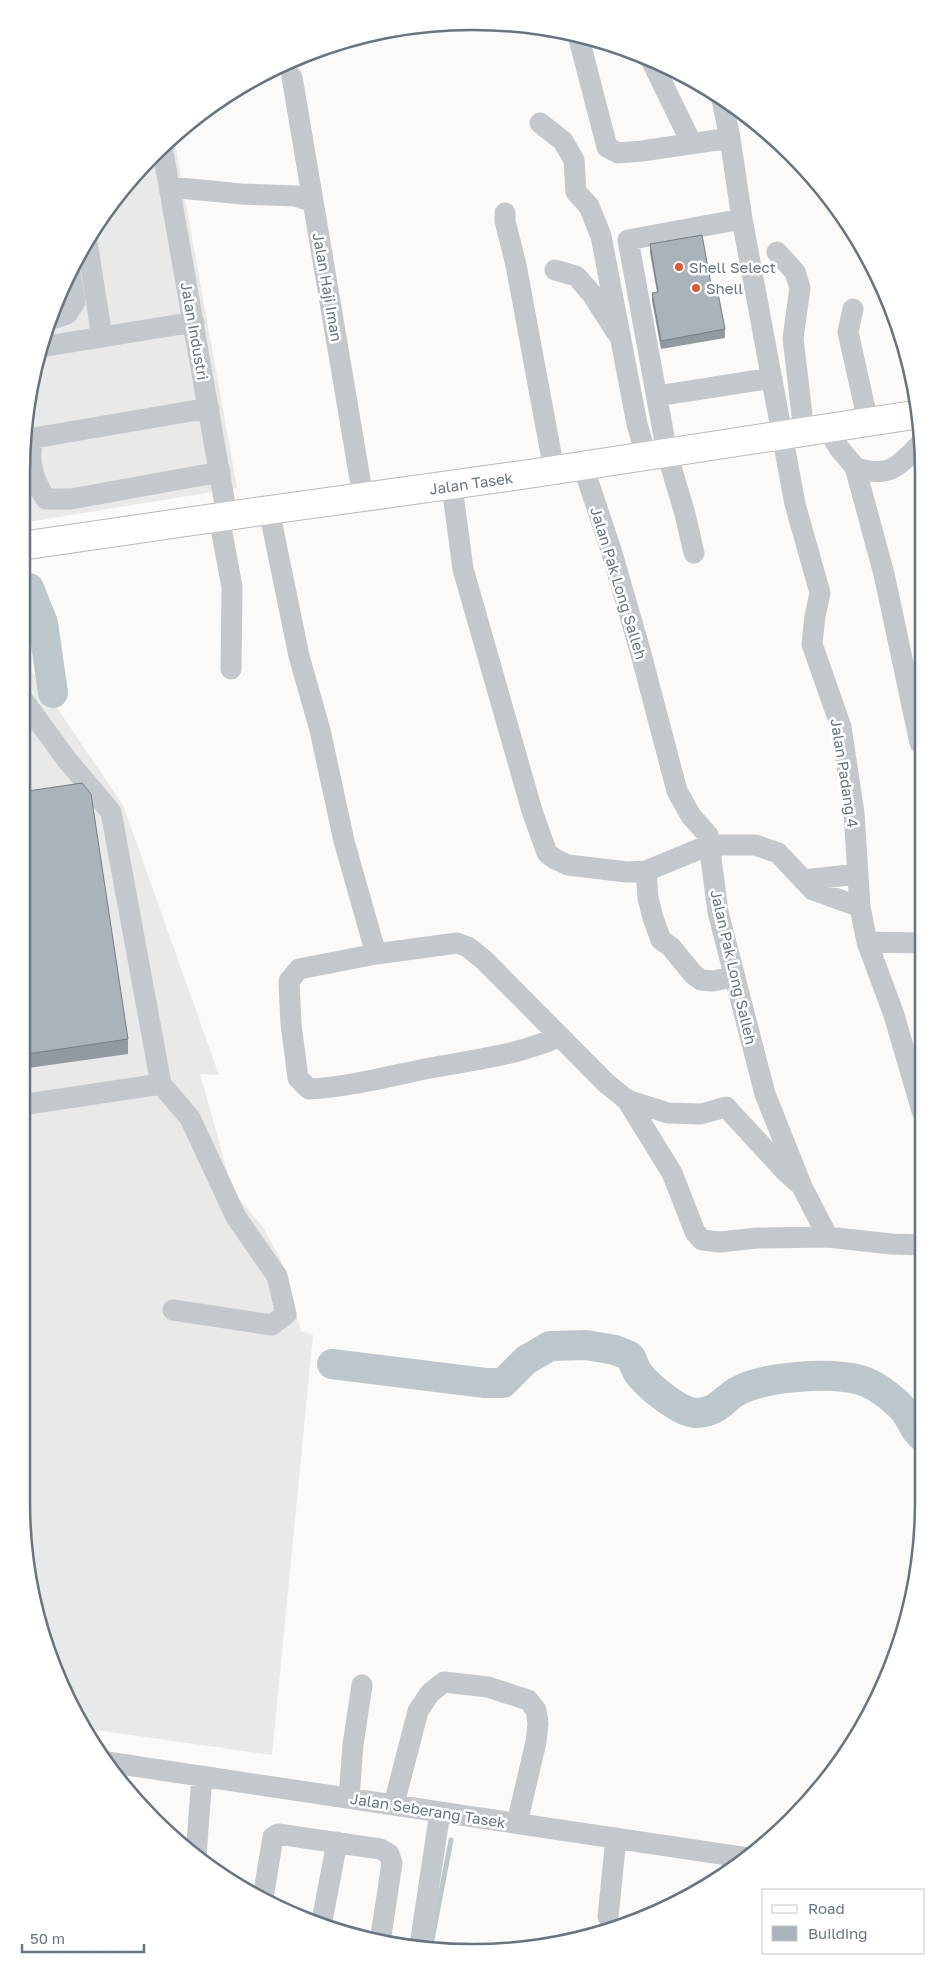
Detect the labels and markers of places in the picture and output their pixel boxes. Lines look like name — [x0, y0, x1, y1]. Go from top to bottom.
place label: Shell Select — [689, 258, 776, 276]
marker: Shell Select — [673, 261, 685, 273]
place label: Shell — [706, 279, 743, 297]
marker: Shell — [690, 282, 702, 294]

